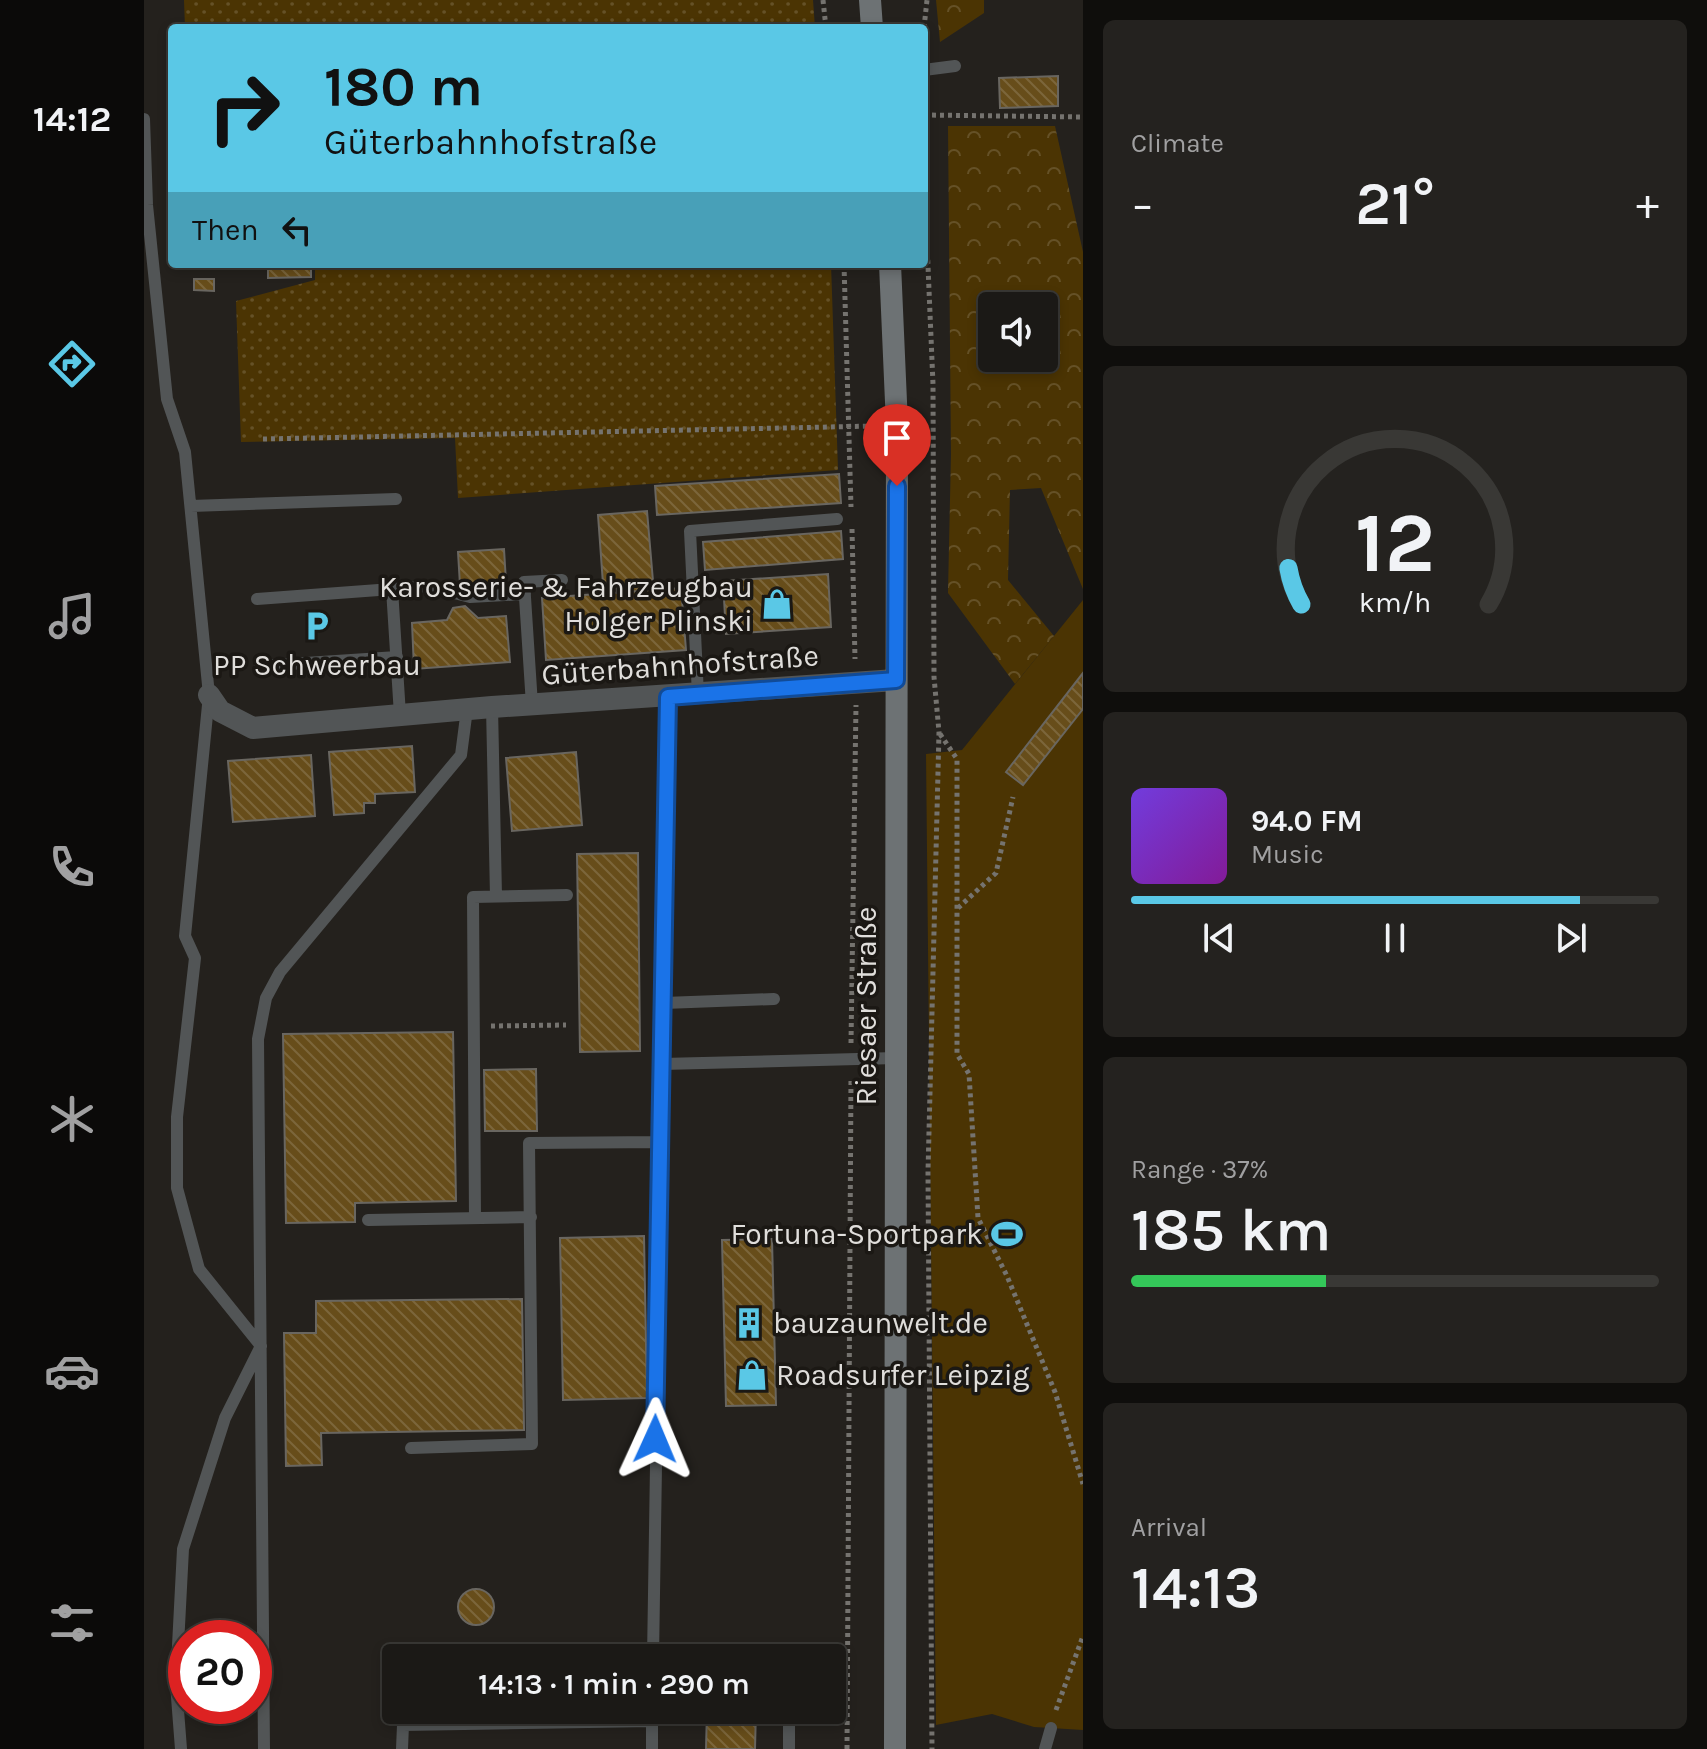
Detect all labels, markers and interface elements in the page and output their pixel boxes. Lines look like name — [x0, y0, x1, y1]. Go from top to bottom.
text: 180 m — [324, 54, 483, 119]
icon: right — [192, 56, 296, 160]
text: 14:12 — [33, 98, 111, 140]
text: Güterbahnhofstraße — [324, 121, 657, 163]
text: Climate — [1131, 128, 1224, 159]
text: 21° — [1355, 169, 1435, 239]
text: − — [1131, 179, 1154, 230]
text: + — [1636, 179, 1659, 230]
icon: left — [275, 208, 319, 252]
text: Then — [192, 212, 259, 248]
map controls — [978, 292, 1058, 372]
button: sound — [978, 292, 1058, 372]
icon: directions — [44, 336, 100, 392]
pin — [863, 404, 931, 486]
icon: arrive — [875, 416, 919, 460]
text: 12 — [1355, 494, 1435, 591]
place label: Karosserie- & Fahrzeugbau Holger Plinski — [379, 569, 753, 639]
text: km/h — [1359, 586, 1431, 619]
shop icon: Karosserie- & Fahrzeugbau Holger Plinski — [760, 587, 794, 621]
icon: music — [44, 588, 100, 644]
parking icon: PP Schweerbau — [300, 609, 334, 643]
street label: Güterbahnhofstraße — [540, 637, 820, 693]
place label: PP Schweerbau — [213, 647, 421, 683]
text: 94.0 FM — [1251, 803, 1363, 839]
icon: phone — [44, 839, 100, 895]
text: Music — [1251, 839, 1324, 870]
street label: Riesaer Straße — [848, 907, 884, 1105]
icon: previous — [1197, 916, 1241, 960]
icon: pause — [1373, 916, 1417, 960]
icon: next — [1549, 916, 1593, 960]
icon: climate — [44, 1091, 100, 1147]
text: Range · 37% — [1131, 1154, 1268, 1185]
text: 185 km — [1131, 1195, 1332, 1265]
place label: Fortuna-Sportpark — [730, 1216, 983, 1252]
sports icon: Fortuna-Sportpark — [990, 1217, 1024, 1251]
place label: bauzaunwelt.de — [773, 1305, 988, 1341]
building icon: bauzaunwelt.de — [732, 1306, 766, 1340]
icon: car — [44, 1343, 100, 1399]
place label: Roadsurfer Leipzig — [776, 1357, 1030, 1393]
shop icon: Roadsurfer Leipzig — [735, 1358, 769, 1392]
position arrow — [613, 1397, 697, 1481]
text: Arrival — [1131, 1512, 1207, 1543]
text: 14:13 — [1131, 1553, 1260, 1623]
icon: filters — [44, 1595, 100, 1651]
speed limit sign: 20 — [168, 1620, 272, 1724]
text: 14:13 · 1 min · 290 m — [478, 1666, 750, 1702]

